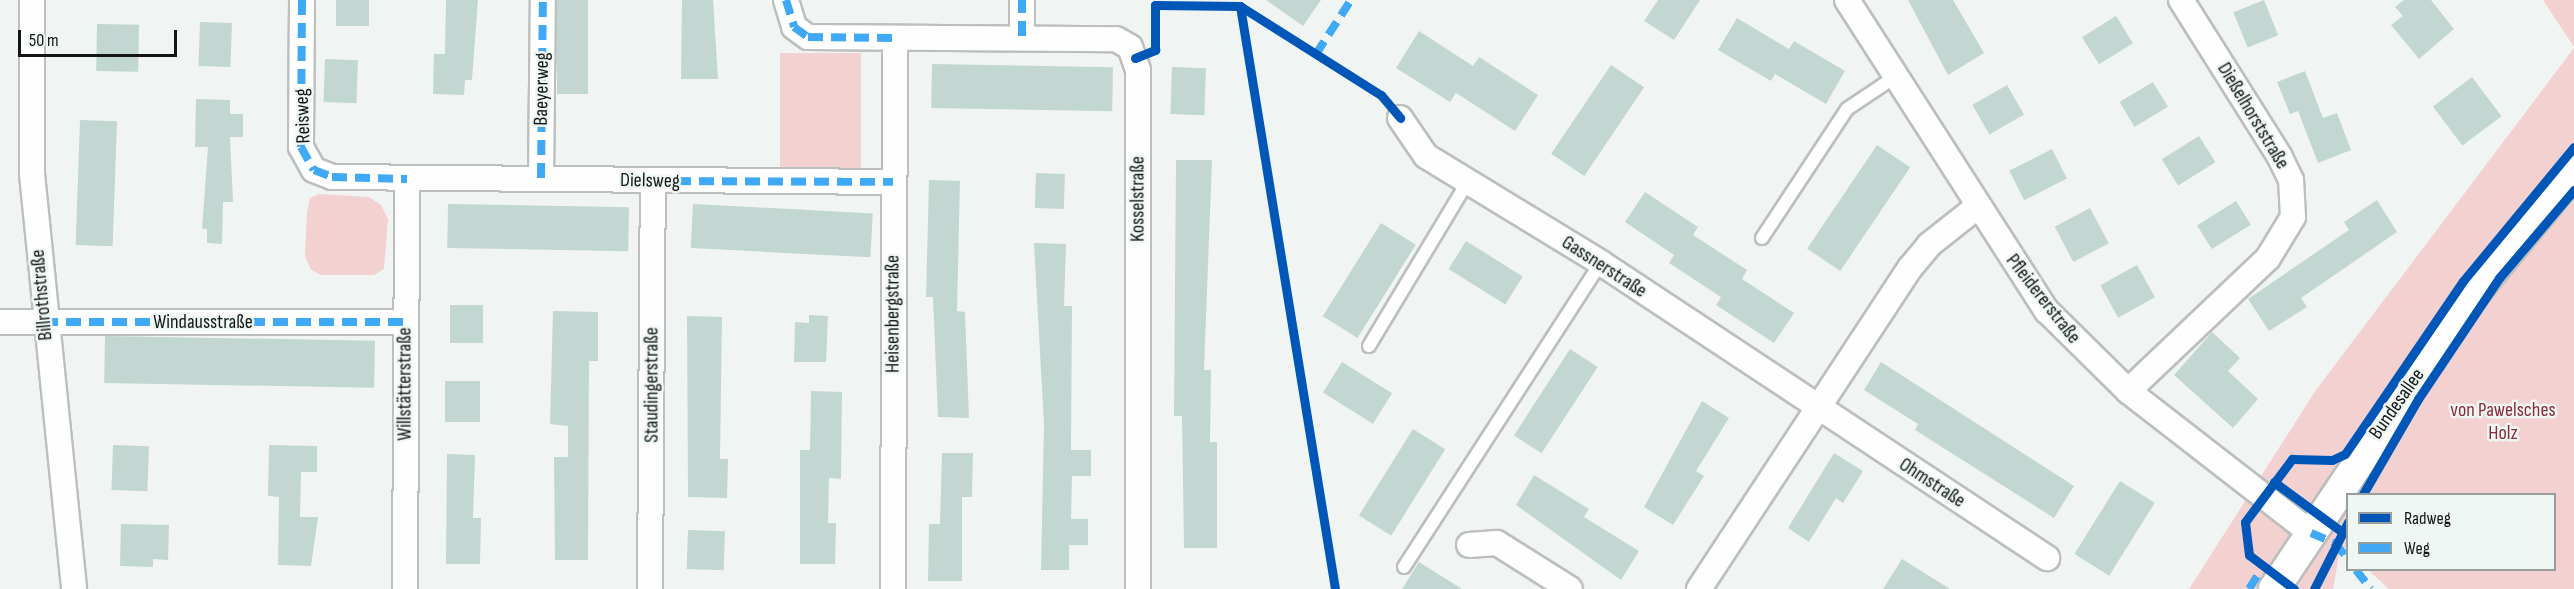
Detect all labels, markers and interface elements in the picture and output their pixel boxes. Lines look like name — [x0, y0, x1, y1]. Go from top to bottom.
scale bar — [21, 18, 180, 56]
text: 50 m — [29, 30, 59, 51]
street label: Baeyerweg — [529, 52, 555, 126]
street label: Dießelhorststraße — [2212, 58, 2294, 174]
street label: Reisweg — [290, 88, 316, 144]
street label: Kosselstraße — [1126, 156, 1150, 242]
street label: Dielsweg — [620, 168, 680, 194]
street label: Gassnerstraße — [1557, 231, 1651, 303]
street label: Billrothstraße — [26, 248, 58, 342]
street label: Pfleidererstraße — [2001, 249, 2085, 349]
street label: Heisenbergstraße — [881, 255, 905, 373]
street label: Windausstraße — [153, 310, 253, 334]
street label: Willstätterstraße — [393, 327, 417, 441]
street label: Staudingerstraße — [640, 327, 664, 443]
street label: Bundesallee — [2364, 364, 2430, 444]
park label: von Pawelsches Holz — [2450, 399, 2556, 446]
street label: Ohmstraße — [1894, 453, 1970, 513]
legend — [2346, 493, 2556, 571]
text: Radweg — [2404, 508, 2451, 529]
text: Weg — [2404, 538, 2430, 559]

